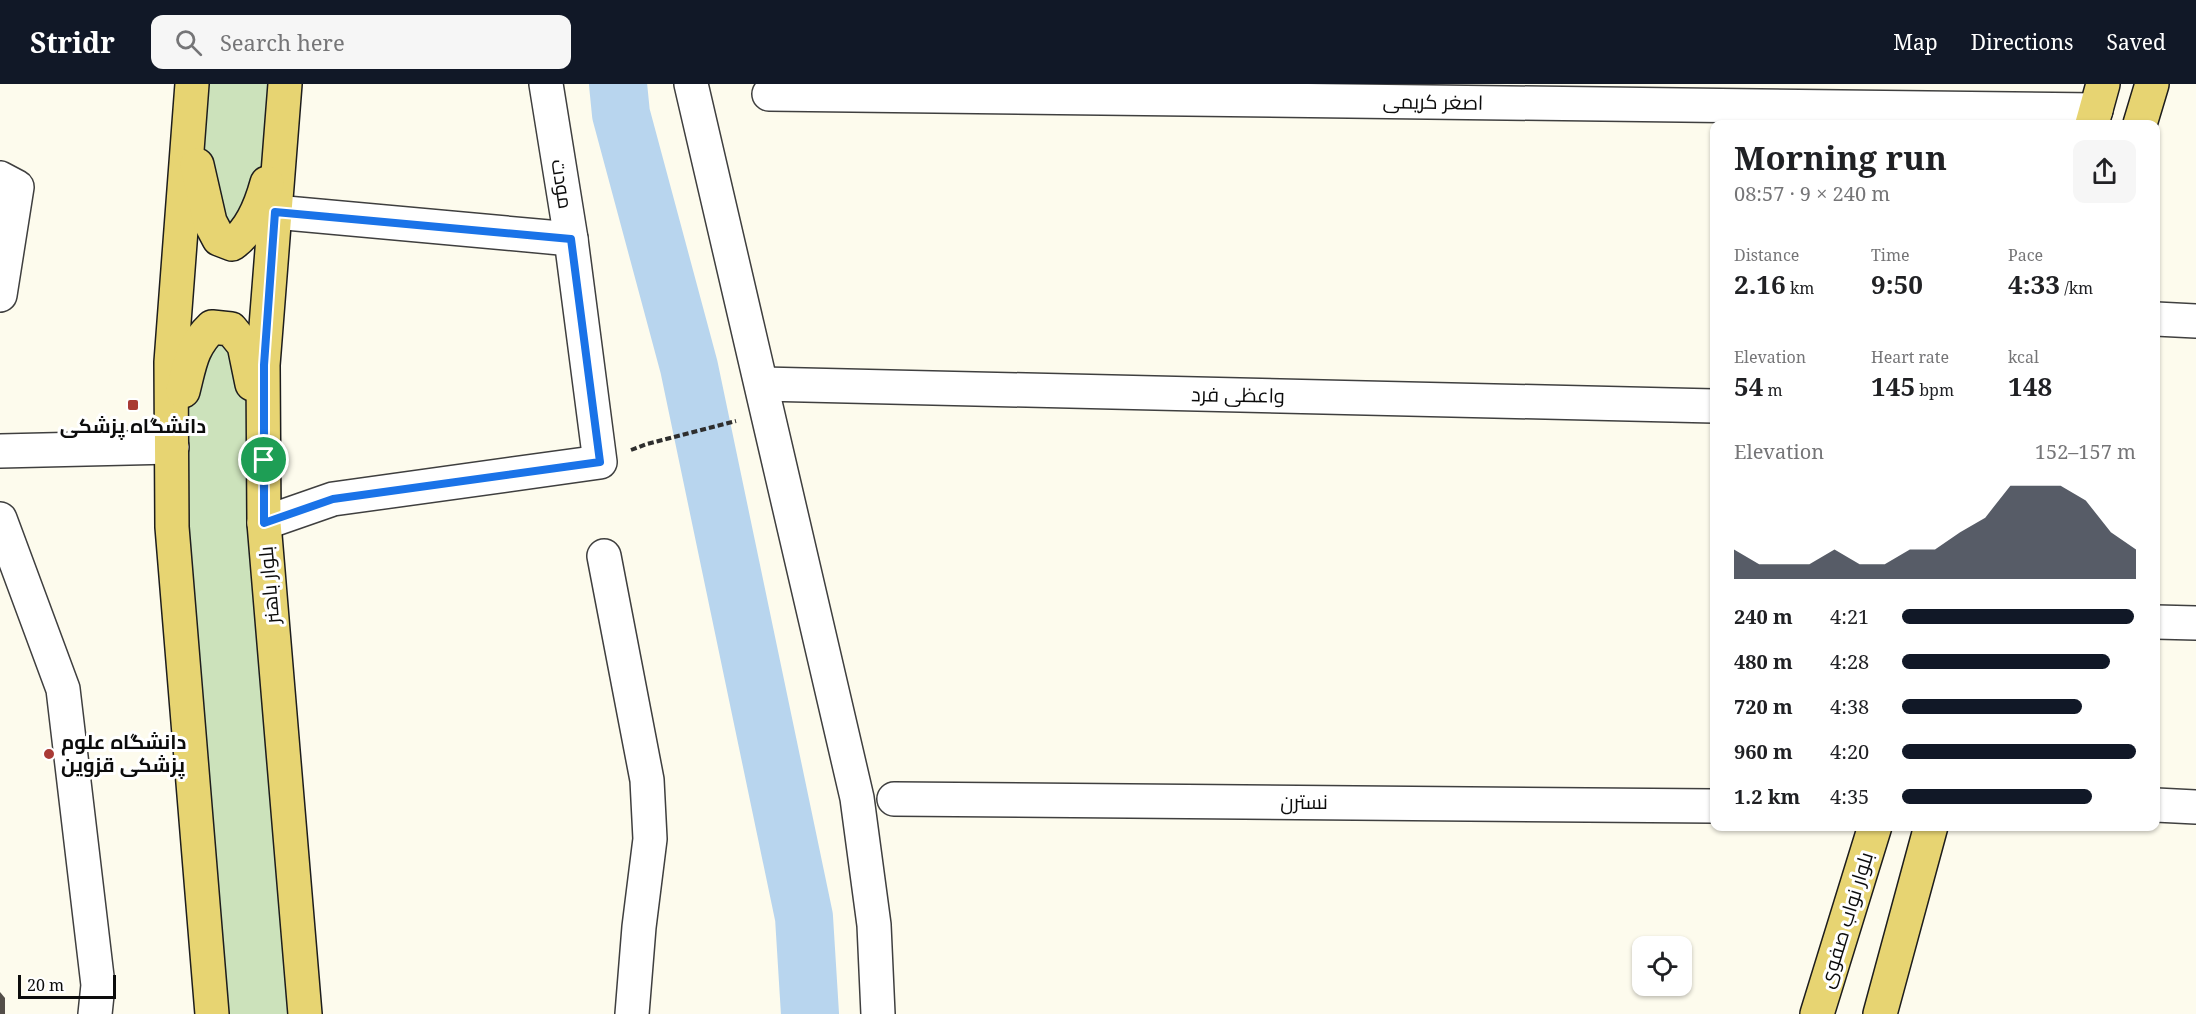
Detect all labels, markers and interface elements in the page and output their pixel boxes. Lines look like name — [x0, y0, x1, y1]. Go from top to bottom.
search box — [151, 15, 571, 69]
text: Stridr — [30, 23, 115, 61]
icon: search — [172, 26, 205, 59]
text: Search here — [220, 27, 345, 57]
text: Map — [1893, 28, 1938, 56]
text: Directions — [1971, 28, 2073, 56]
text: Saved — [2106, 28, 2166, 56]
street label: اصغر کریمی — [1382, 87, 1484, 116]
text: Morning run — [1734, 135, 1947, 180]
button: share — [2073, 140, 2136, 203]
street label: مودت — [545, 157, 580, 211]
text: 08:57 · 9 × 240 m — [1734, 180, 1890, 207]
text: Distance — [1734, 244, 1799, 266]
text: Time — [1871, 244, 1910, 266]
text: Pace — [2008, 244, 2043, 266]
text: 2.16 — [1734, 266, 1786, 302]
text: 9:50 — [1871, 266, 1923, 302]
text: 4:33 — [2008, 266, 2060, 302]
text: km — [1786, 277, 1814, 299]
text: /km — [2060, 277, 2093, 299]
text: Elevation — [1734, 346, 1806, 368]
text: Heart rate — [1871, 346, 1949, 368]
text: kcal — [2008, 346, 2039, 368]
text: 54 — [1734, 368, 1763, 404]
text: 145 — [1871, 368, 1915, 404]
text: 148 — [2008, 368, 2052, 404]
text: m — [1763, 379, 1783, 401]
text: bpm — [1915, 379, 1954, 401]
street label: واعظی فرد — [1191, 380, 1285, 409]
marker: دانشگاه پزشکی — [126, 398, 140, 412]
place label: دانشگاه پزشکی — [60, 412, 206, 440]
pin — [238, 434, 289, 485]
text: Elevation — [1734, 438, 1824, 465]
text: 152–157 m — [2035, 438, 2136, 465]
icon: arrive — [247, 443, 280, 476]
street label: بلوار باهنر — [252, 545, 285, 626]
text: 240 m — [1734, 603, 1793, 630]
text: 4:21 — [1830, 603, 1869, 630]
text: 480 m — [1734, 648, 1793, 675]
text: 4:28 — [1830, 648, 1869, 675]
text: 720 m — [1734, 693, 1793, 720]
text: 4:38 — [1830, 693, 1869, 720]
place label: دانشگاه علوم پزشکی قزوین — [61, 728, 186, 779]
text: 960 m — [1734, 738, 1793, 765]
text: 4:20 — [1830, 738, 1869, 765]
marker: دانشگاه علوم پزشکی قزوین — [42, 747, 56, 761]
text: 1.2 km — [1734, 783, 1800, 810]
text: 4:35 — [1830, 783, 1869, 810]
street label: نسترن — [1280, 788, 1328, 815]
street label: بلوار نواب صفوی — [1812, 849, 1879, 991]
map controls — [1632, 936, 1692, 996]
button: locate — [1632, 936, 1692, 996]
scale bar — [18, 972, 116, 1000]
text: 20 m — [27, 974, 64, 996]

